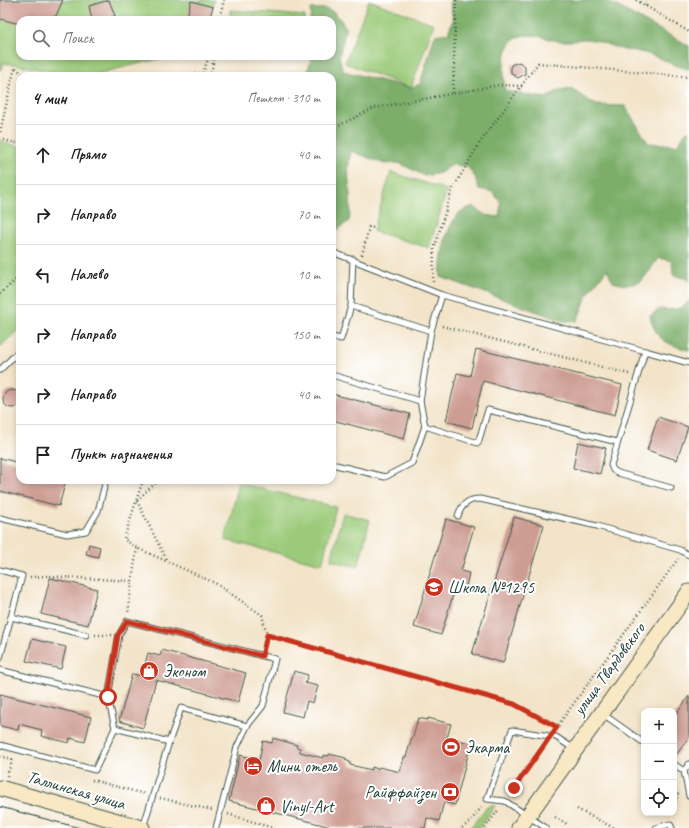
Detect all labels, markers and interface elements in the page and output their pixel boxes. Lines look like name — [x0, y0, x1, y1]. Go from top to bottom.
search box — [16, 16, 336, 60]
icon: search — [30, 27, 52, 49]
text: Поиск — [62, 29, 94, 48]
text: 4 мин — [32, 88, 67, 109]
text: Пешком · 310 m — [247, 90, 320, 106]
icon: ahead — [32, 144, 54, 166]
text: Прямо — [70, 145, 106, 164]
text: 40 m — [298, 147, 320, 163]
icon: right — [32, 204, 54, 226]
text: Направо — [70, 205, 116, 224]
text: 70 m — [298, 207, 320, 223]
icon: left — [32, 264, 54, 286]
text: Налево — [70, 265, 108, 284]
text: 10 m — [298, 267, 320, 283]
icon: right — [32, 324, 54, 346]
text: Направо — [70, 325, 116, 344]
text: 150 m — [292, 327, 320, 343]
icon: right — [32, 384, 54, 406]
text: Направо — [70, 385, 116, 404]
text: 40 m — [298, 387, 320, 403]
icon: arrive — [32, 444, 54, 466]
text: Пункт назначения — [70, 445, 172, 464]
school or university icon: Школа №1295 — [423, 576, 445, 598]
place label: Школа №1295 — [448, 577, 536, 598]
street label: улица Твардовского — [568, 618, 650, 720]
shop icon: Эконом — [138, 660, 160, 682]
place label: Эконом — [163, 661, 206, 682]
route start — [99, 688, 117, 706]
map controls — [641, 708, 677, 816]
button: + — [641, 708, 677, 744]
sports icon: Экарма — [440, 736, 462, 758]
place label: Экарма — [465, 737, 510, 758]
button: − — [641, 744, 677, 780]
hotel icon: Мини отель — [242, 755, 264, 777]
place label: Мини отель — [267, 756, 338, 777]
street label: Таллинская улица — [24, 766, 129, 814]
route end — [505, 779, 523, 797]
button: locate — [641, 780, 677, 816]
bank icon: Райффайзен — [439, 781, 461, 803]
place label: Райффайзен — [365, 782, 437, 804]
shop icon: Vinyl-Art — [255, 795, 277, 817]
place label: Vinyl-Art — [280, 796, 336, 817]

